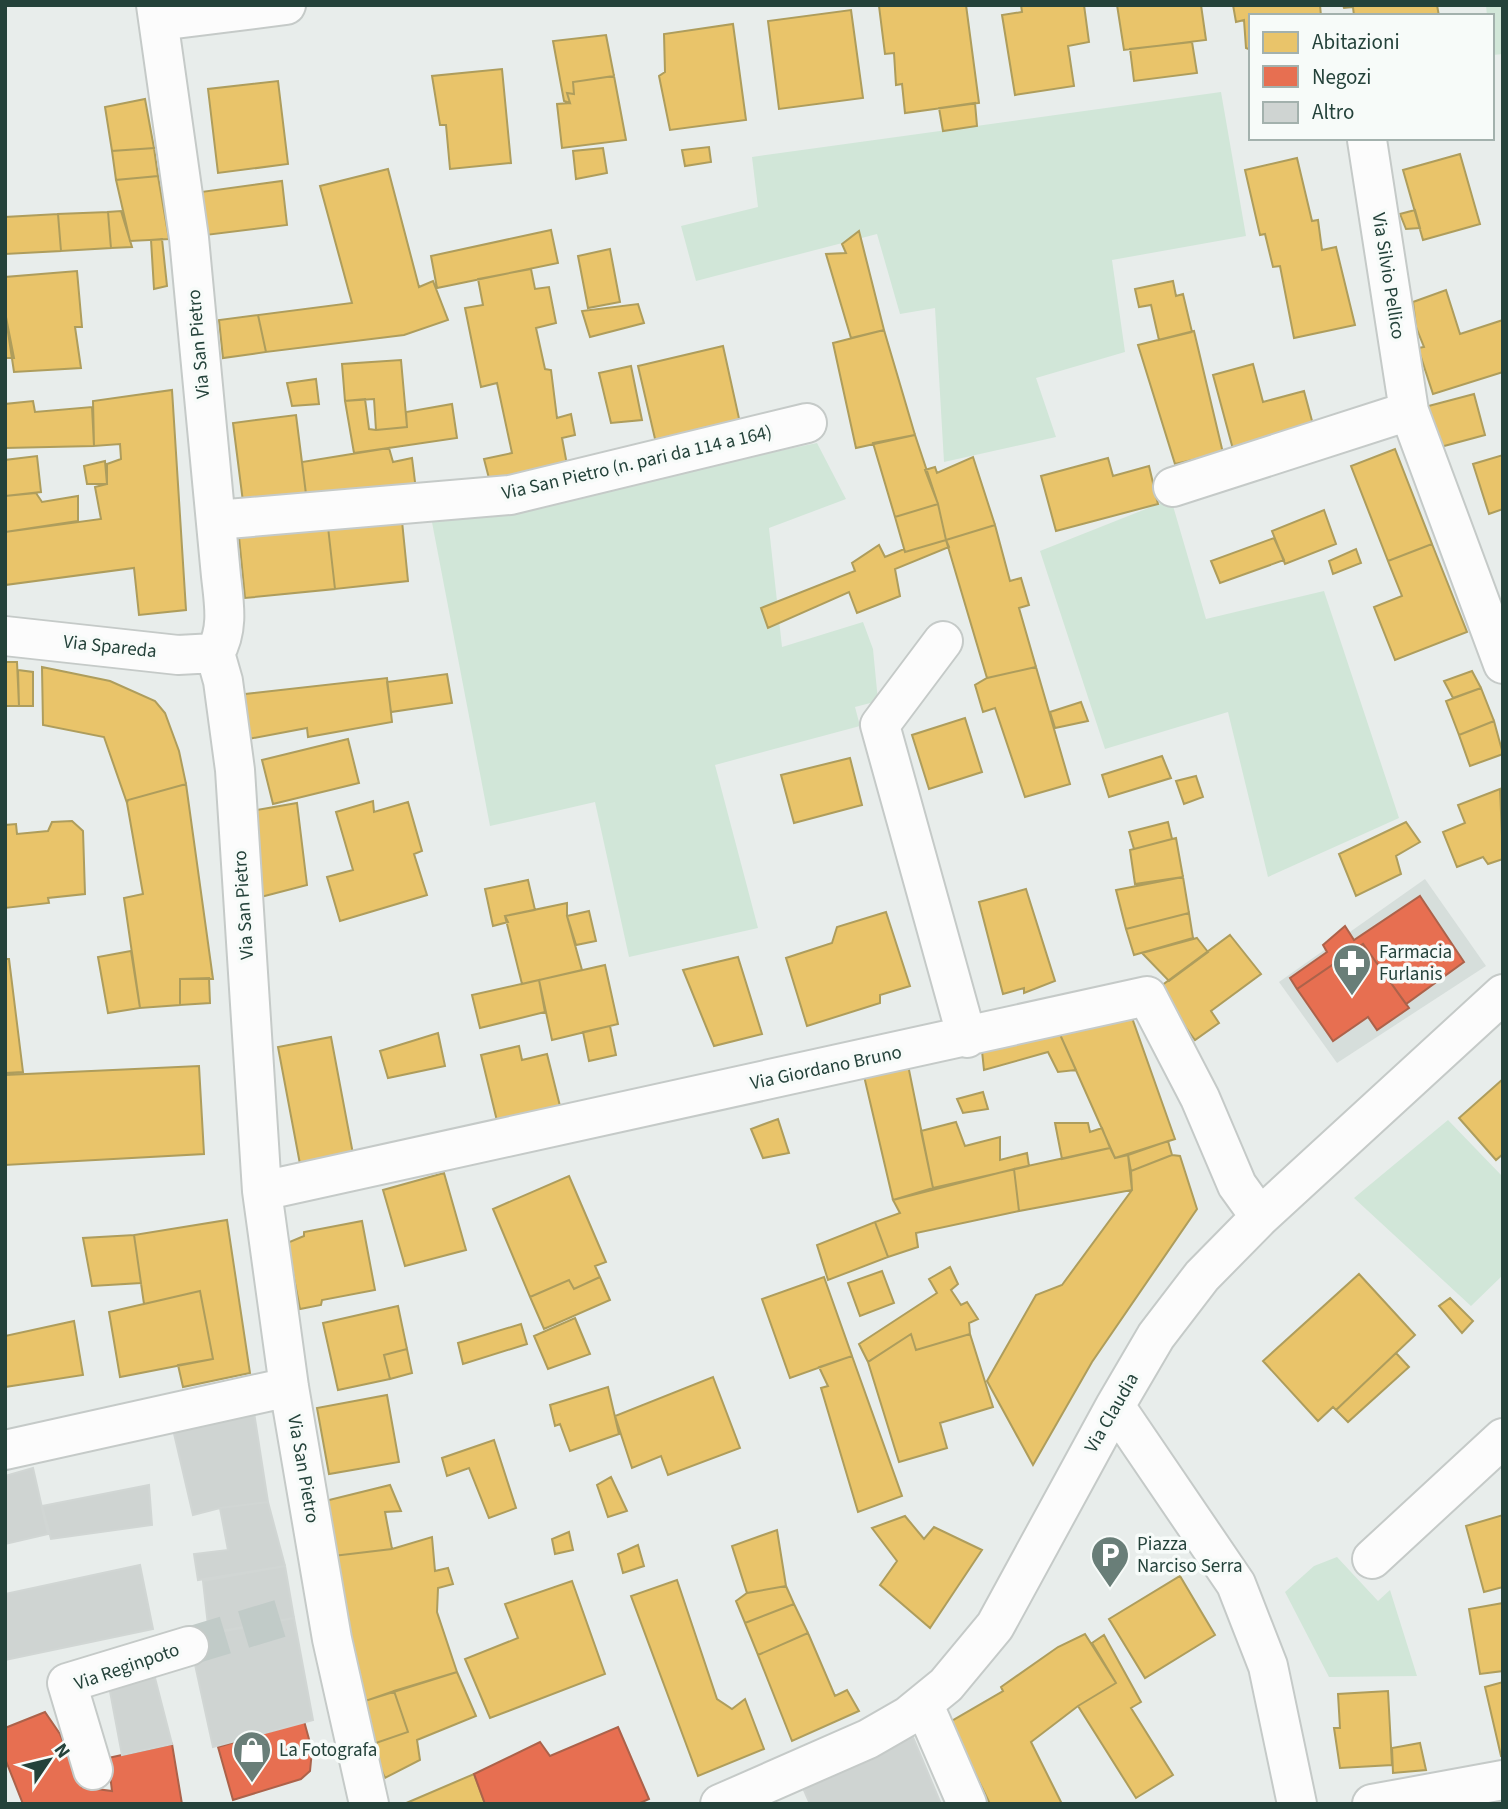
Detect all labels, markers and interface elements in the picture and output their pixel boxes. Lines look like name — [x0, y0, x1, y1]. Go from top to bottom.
legend — [1249, 14, 1494, 140]
text: Abitazioni — [1312, 27, 1400, 57]
text: Negozi — [1312, 62, 1371, 92]
text: Altro — [1312, 97, 1354, 127]
street label: Via Silvio Pellico — [1365, 211, 1411, 341]
street label: Via San Pietro — [181, 288, 217, 400]
street label: Via San Pietro (n. pari da 114 a 164) — [499, 419, 775, 507]
street label: Via Spareda — [62, 629, 158, 665]
street label: Via San Pietro — [227, 849, 261, 961]
place label: Farmacia Furlanis — [1379, 939, 1452, 988]
pharmacy icon: Farmacia Furlanis — [1331, 942, 1373, 997]
street label: Via Giordano Bruno — [748, 1039, 904, 1097]
street label: Via Claudia — [1078, 1368, 1146, 1458]
street label: Via San Pietro — [280, 1413, 326, 1525]
place label: Piazza Narciso Serra — [1137, 1531, 1243, 1580]
parking icon: Piazza Narciso Serra — [1089, 1534, 1131, 1589]
street label: Via Reginpoto — [71, 1636, 183, 1698]
north arrow — [14, 1725, 84, 1795]
shop icon: La Fotografa — [231, 1729, 273, 1784]
place label: La Fotografa — [279, 1737, 377, 1764]
text: N — [47, 1738, 76, 1764]

